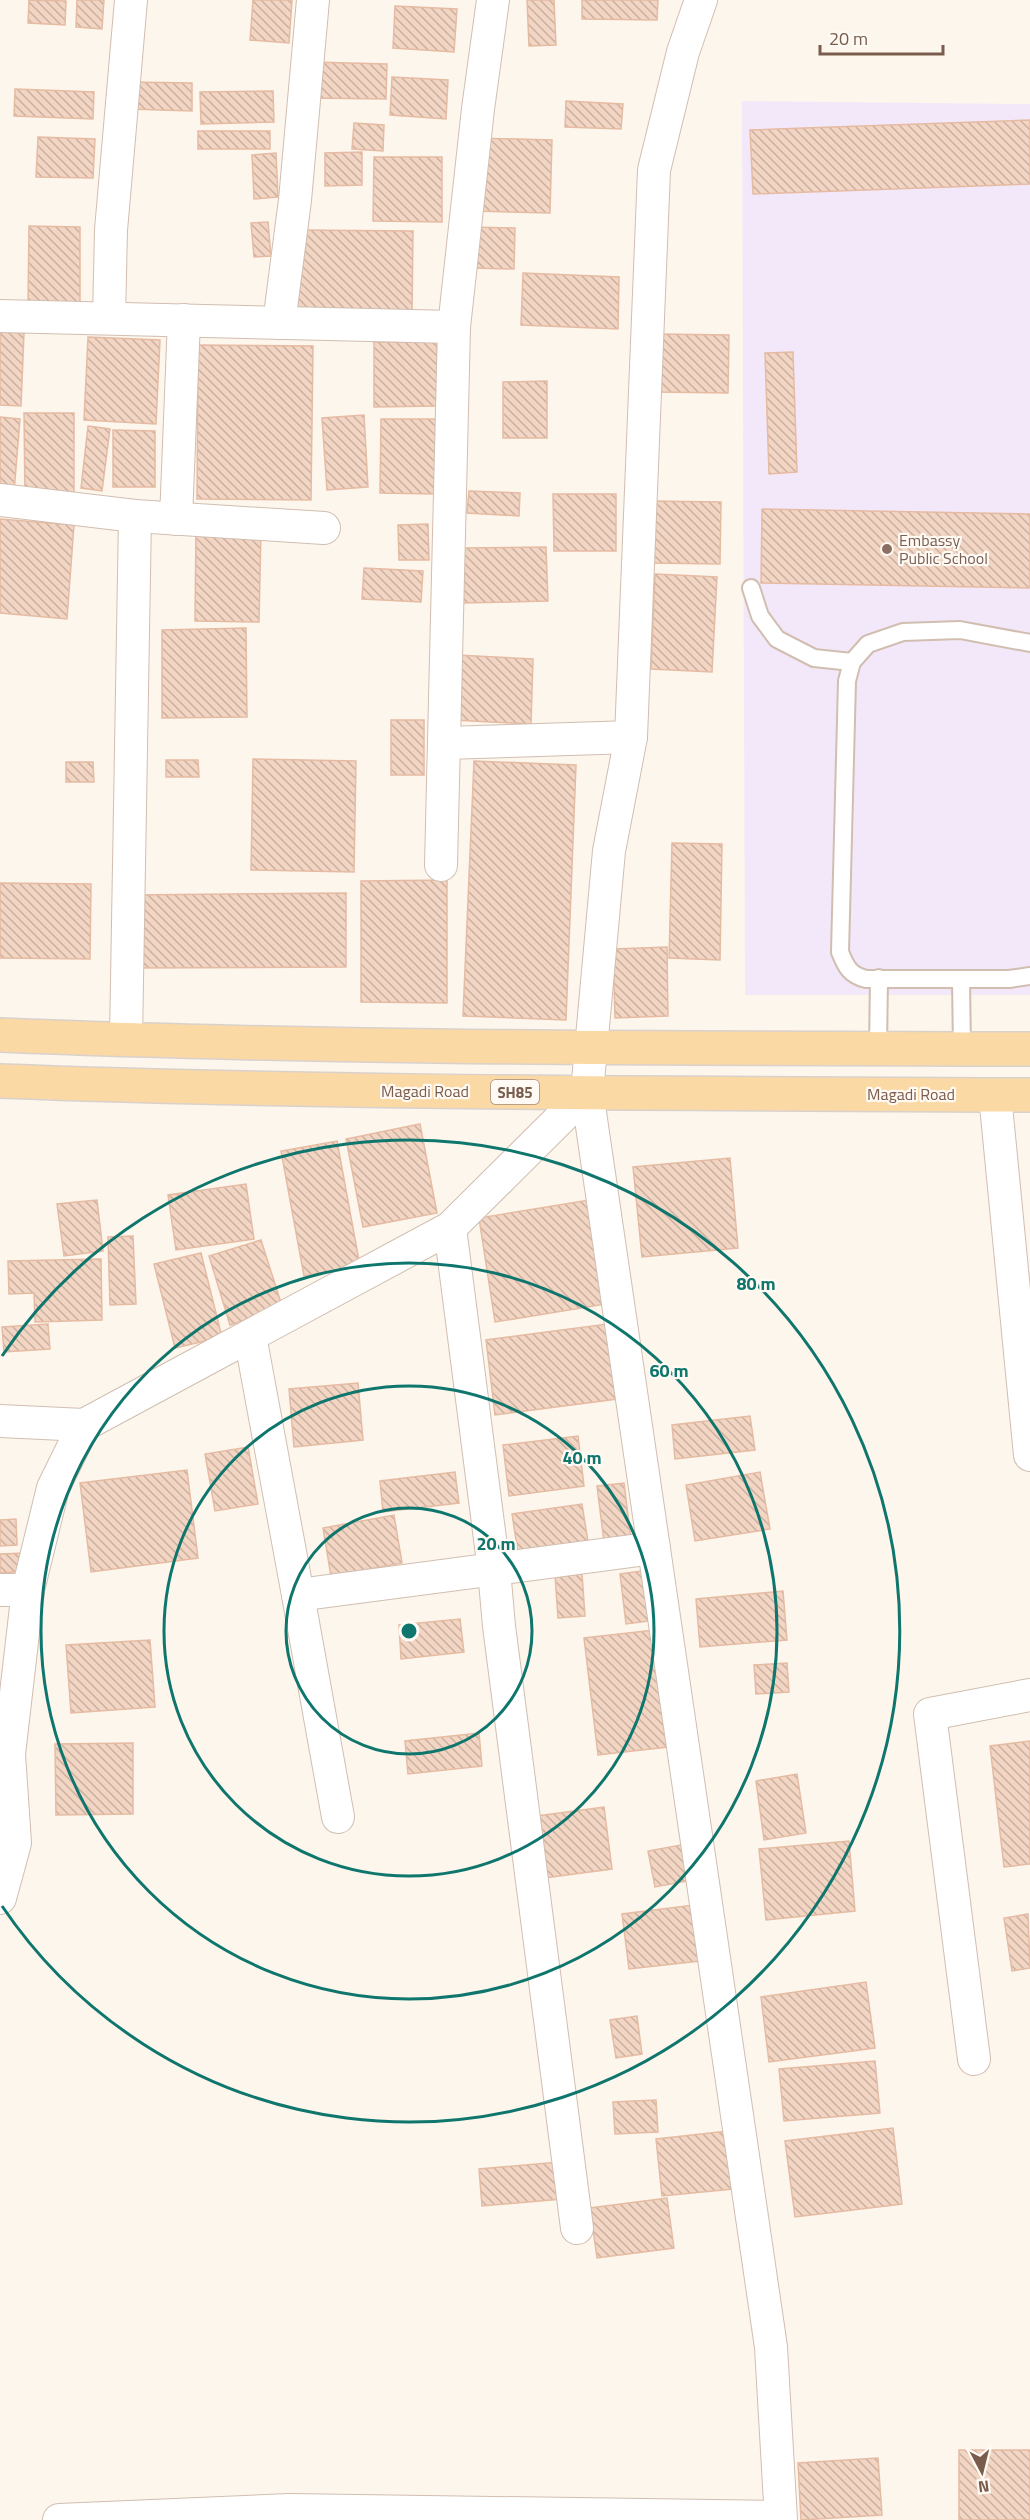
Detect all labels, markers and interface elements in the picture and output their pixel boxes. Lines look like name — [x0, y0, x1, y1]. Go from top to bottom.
scale bar — [820, 18, 943, 56]
text: 20 m — [829, 25, 868, 52]
place label: Embassy Public School — [899, 528, 988, 570]
marker: Embassy Public School — [880, 542, 894, 556]
street label: Magadi Road — [381, 1079, 469, 1103]
road number: SH85 — [491, 1080, 539, 1104]
street label: Magadi Road — [867, 1082, 955, 1106]
text: 80 m — [736, 1270, 776, 1297]
text: 60 m — [649, 1357, 689, 1384]
text: 40 m — [562, 1444, 602, 1471]
text: 20 m — [476, 1530, 516, 1557]
centre of rings — [399, 1621, 419, 1641]
north arrow — [952, 2442, 1012, 2502]
text: N — [977, 2474, 991, 2499]

